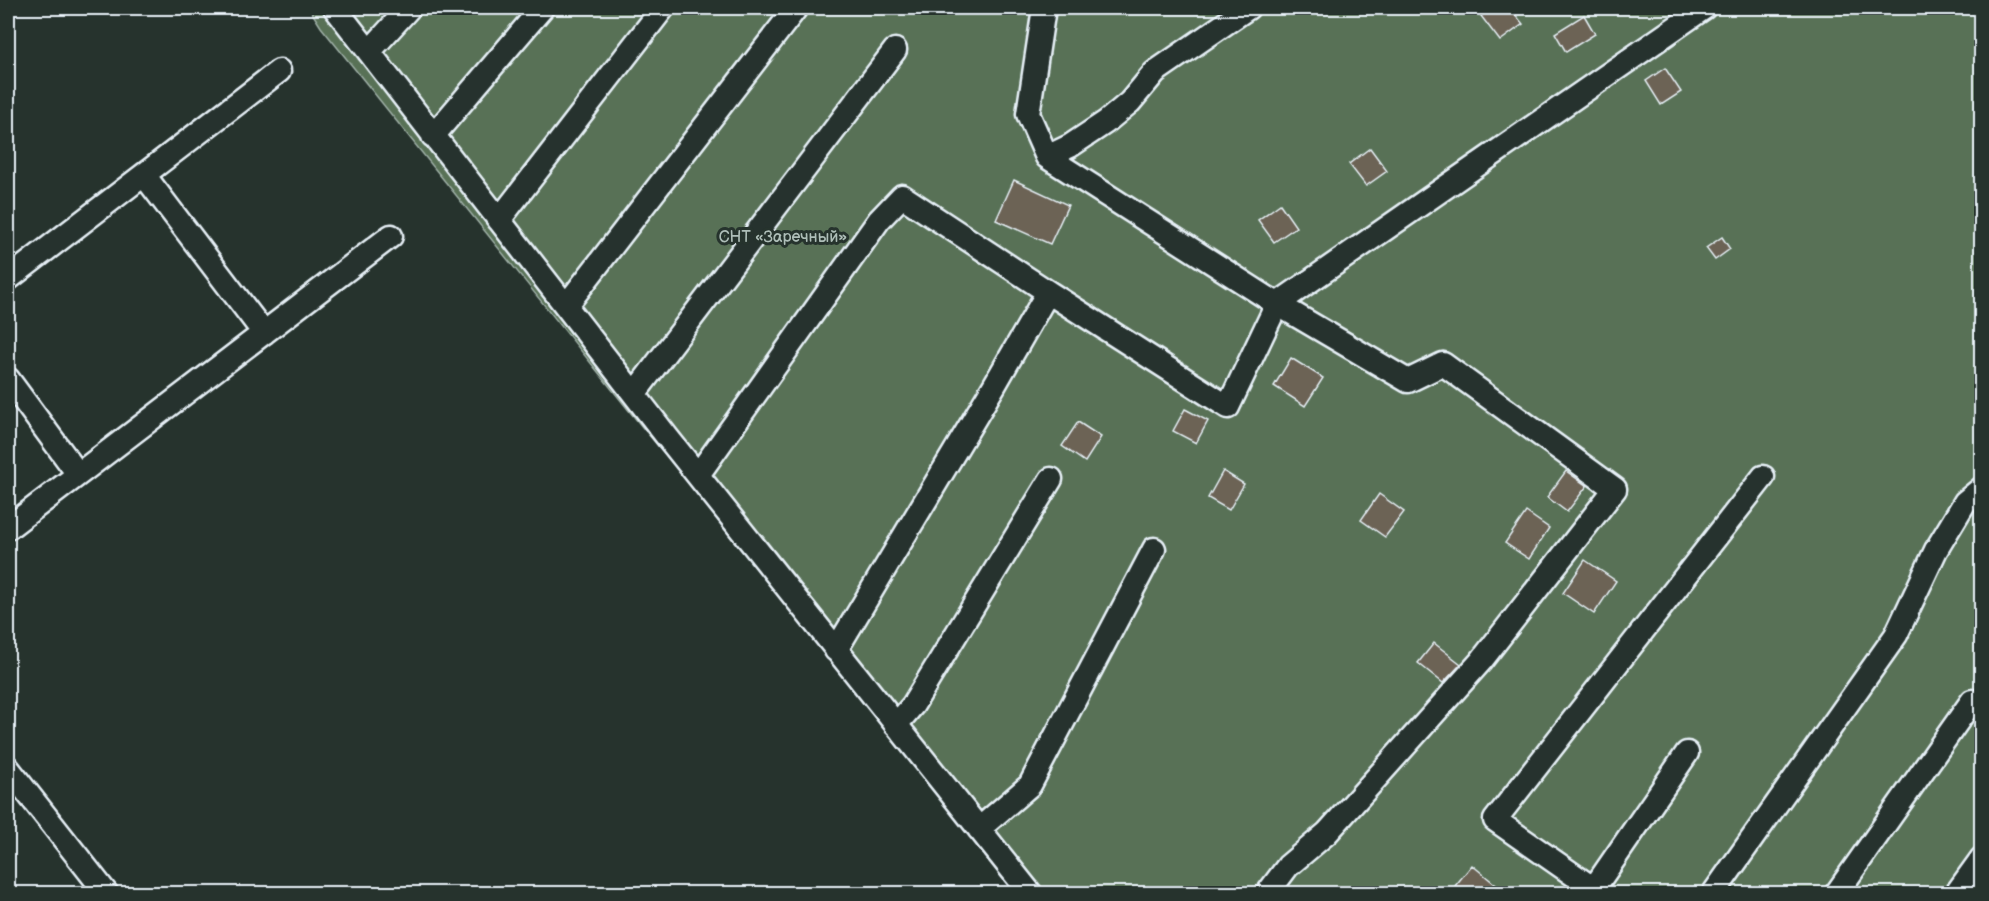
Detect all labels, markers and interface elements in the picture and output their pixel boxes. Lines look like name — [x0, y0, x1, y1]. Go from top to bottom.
park label: СНТ «Заречный» — [719, 228, 847, 247]

